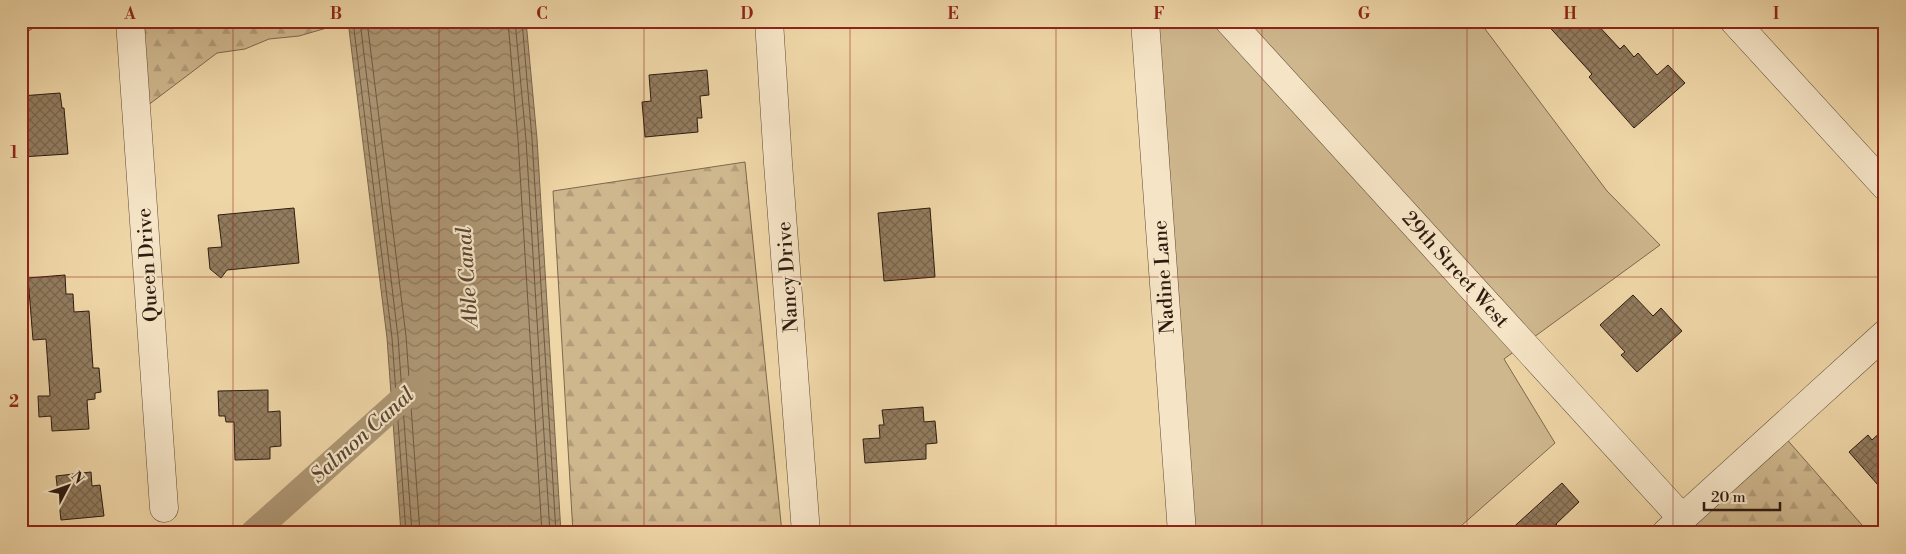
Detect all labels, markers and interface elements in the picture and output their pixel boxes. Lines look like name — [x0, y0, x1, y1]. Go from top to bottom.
text: A — [123, 4, 136, 24]
text: B — [330, 4, 342, 24]
text: C — [536, 4, 548, 24]
text: D — [741, 4, 754, 24]
text: E — [947, 4, 959, 24]
text: F — [1153, 4, 1165, 24]
text: G — [1358, 4, 1371, 24]
text: H — [1563, 4, 1577, 24]
text: I — [1773, 4, 1779, 24]
text: 1 — [10, 143, 18, 163]
street label: Queen Drive — [132, 207, 165, 323]
street label: 29th Street West — [1396, 207, 1514, 333]
street label: Nadine Lane — [1148, 219, 1181, 335]
street label: Nancy Drive — [772, 220, 805, 333]
water label: Able Canal — [452, 226, 485, 330]
water label: Salmon Canal — [305, 382, 420, 489]
text: 2 — [9, 392, 19, 412]
north arrow — [42, 462, 92, 512]
text: N — [67, 468, 87, 488]
scale bar — [1704, 479, 1780, 511]
text: 20 m — [1711, 488, 1746, 507]

